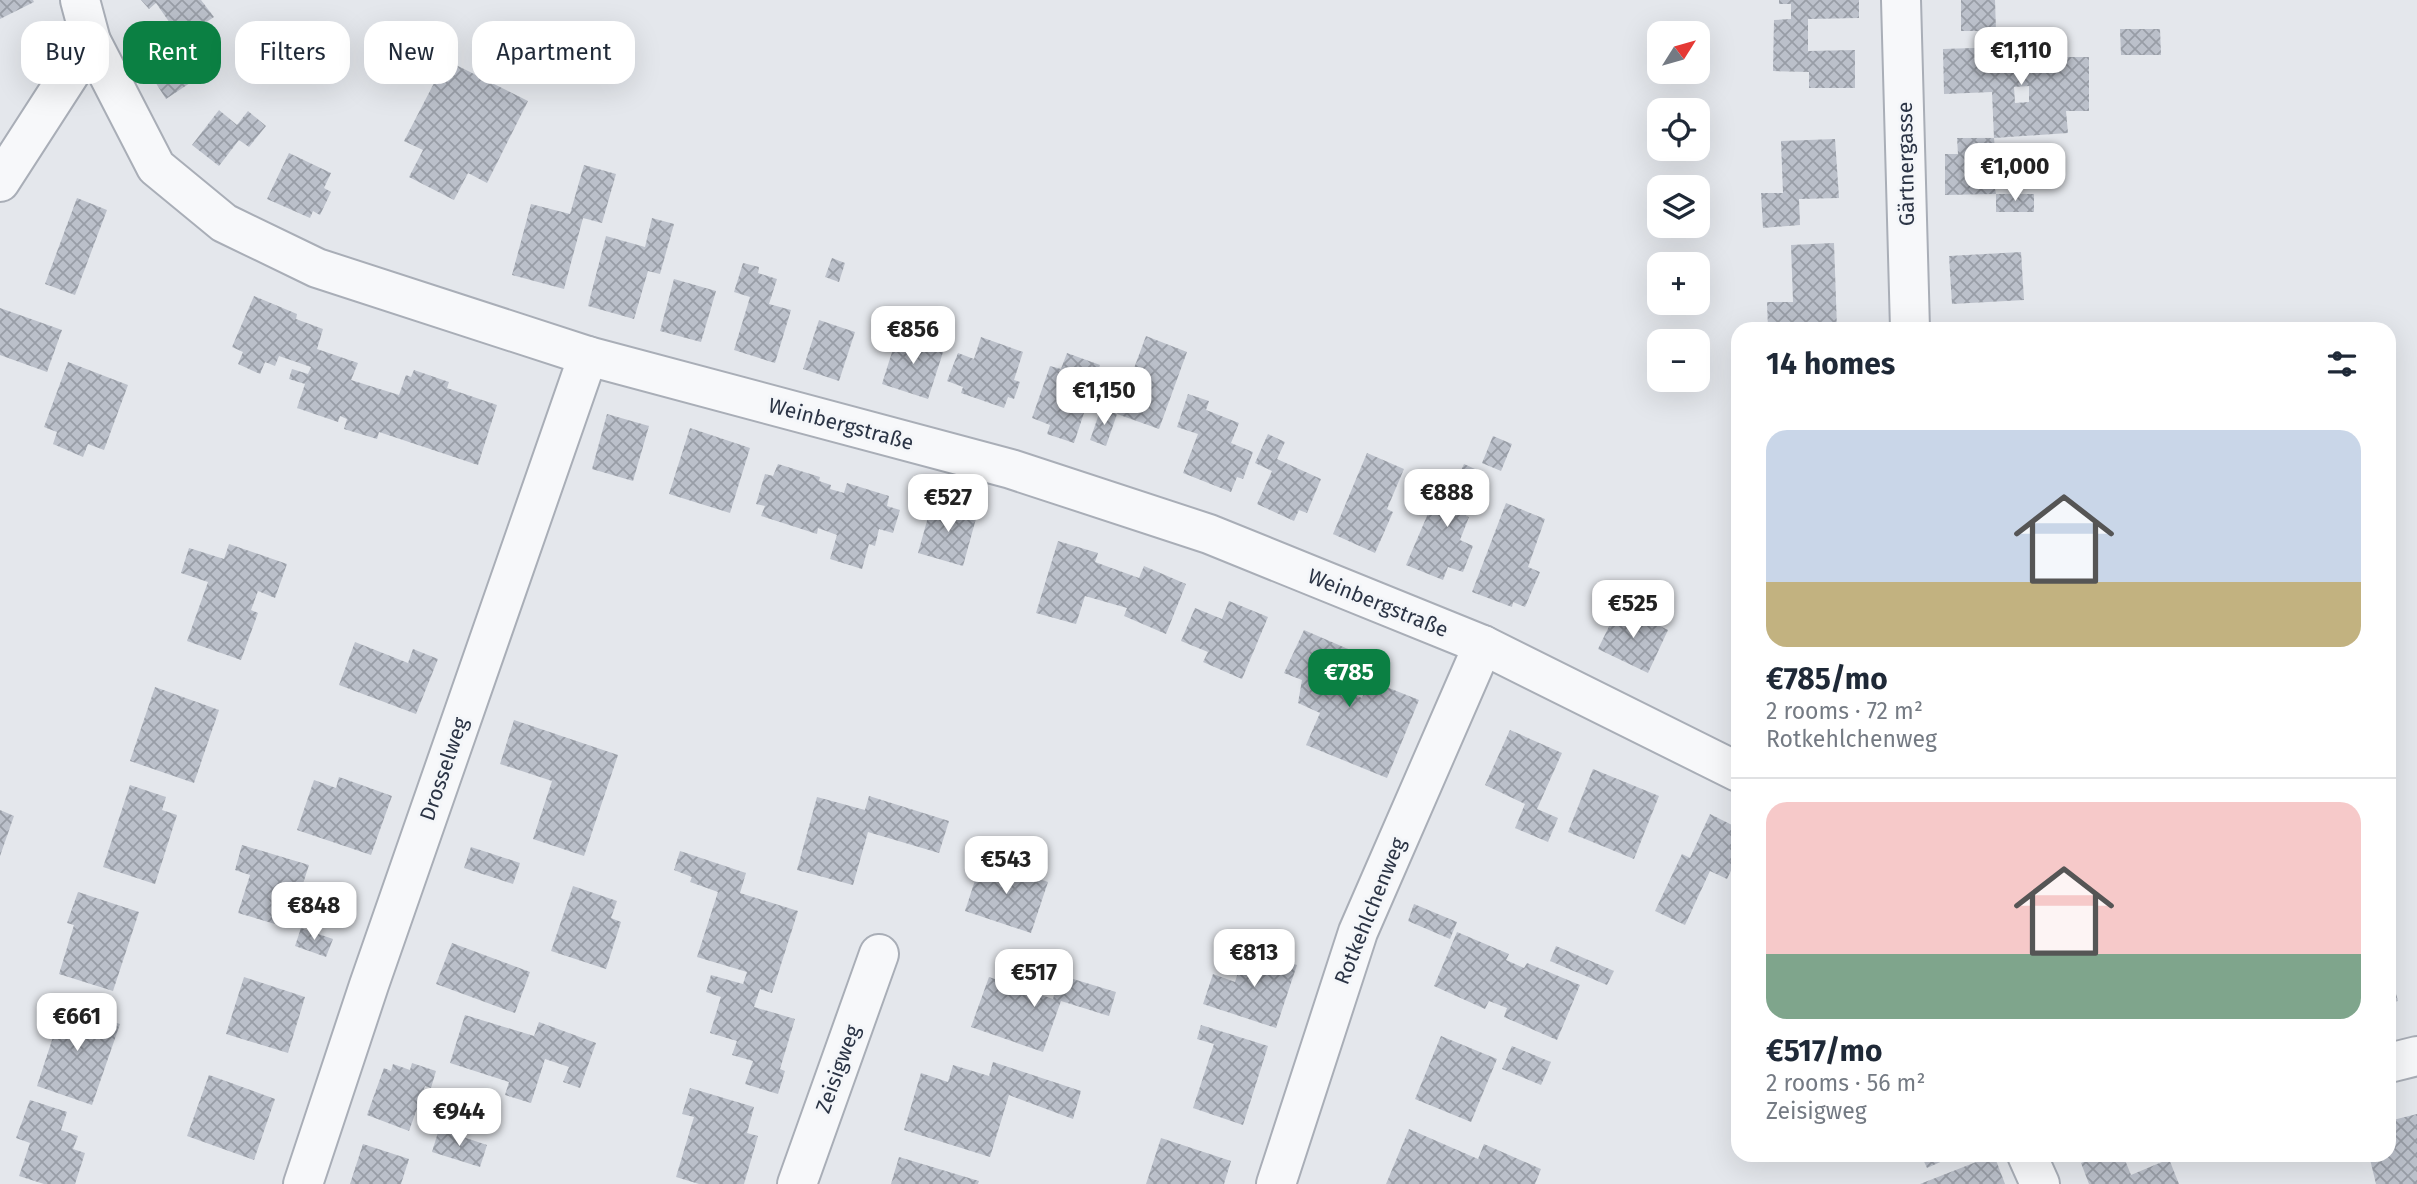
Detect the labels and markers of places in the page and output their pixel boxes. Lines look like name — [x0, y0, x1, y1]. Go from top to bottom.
pin: €1,110 — [1964, 28, 2078, 87]
pin: €1,000 — [1958, 144, 2072, 203]
pin: €856 — [872, 306, 954, 366]
pin: €1,150 — [1047, 368, 1161, 427]
pin: €888 — [1406, 470, 1488, 529]
pin: €527 — [907, 475, 989, 534]
pin: €525 — [1592, 580, 1674, 640]
pin: €785 — [1308, 650, 1390, 709]
pin: €543 — [965, 836, 1047, 896]
pin: €848 — [273, 883, 355, 942]
pin: €813 — [1213, 930, 1295, 989]
pin: €517 — [993, 950, 1075, 1009]
pin: €661 — [36, 993, 118, 1053]
pin: €944 — [418, 1088, 500, 1148]

